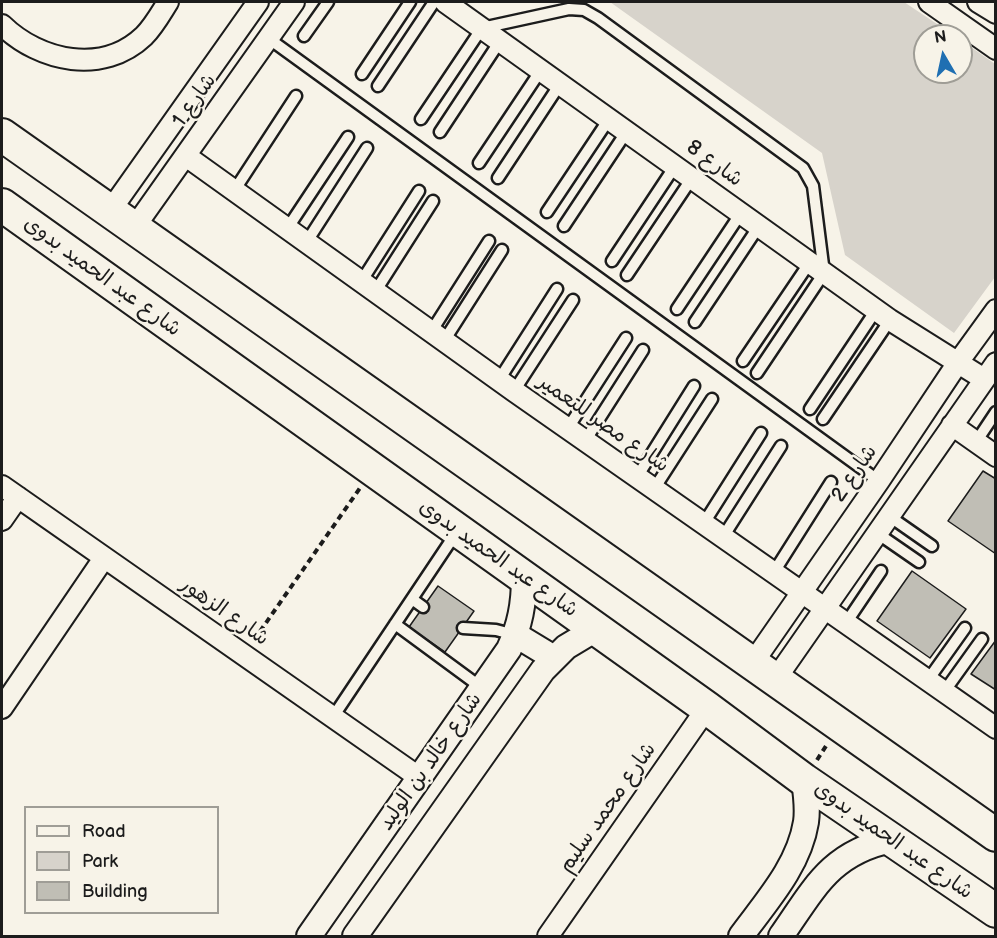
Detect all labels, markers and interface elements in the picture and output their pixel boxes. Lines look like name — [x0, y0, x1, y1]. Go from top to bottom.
north arrow — [913, 24, 973, 84]
text: N — [933, 27, 948, 48]
street label: شارع 1 — [168, 70, 222, 132]
street label: شارع 8 — [681, 135, 747, 193]
street label: شارع عبد الحميد بدوى — [19, 212, 185, 342]
street label: شارع مصر للتعمير — [533, 369, 673, 479]
street label: شارع 2 — [827, 441, 883, 507]
street label: شارع عبد الحميد بدوى — [414, 495, 582, 623]
street label: شارع الزهور — [175, 572, 273, 652]
street label: شارع خالد بن الوليد — [374, 688, 488, 836]
street label: شارع محمد سليم — [554, 738, 662, 878]
street label: شارع عبد الحميد بدوى — [809, 777, 977, 905]
legend — [24, 806, 219, 914]
text: Road — [82, 821, 126, 842]
text: Park — [82, 851, 118, 872]
text: Building — [82, 881, 148, 902]

